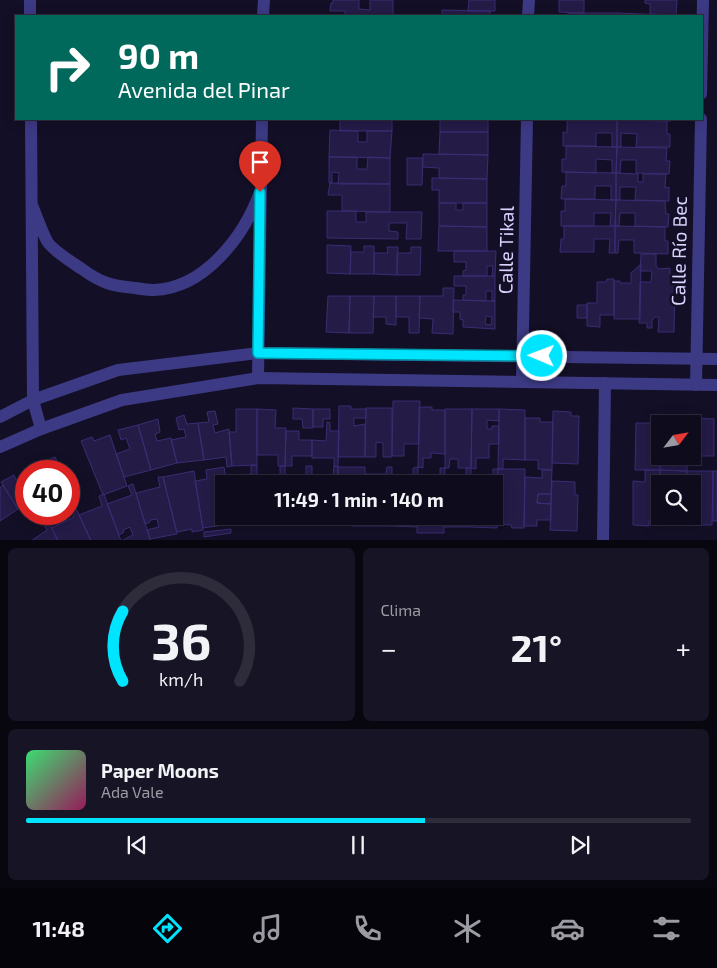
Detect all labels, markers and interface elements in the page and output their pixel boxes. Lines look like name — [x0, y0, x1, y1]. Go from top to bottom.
text: 90 m — [118, 34, 199, 76]
icon: right — [35, 35, 100, 100]
text: Avenida del Pinar — [118, 76, 290, 102]
pin — [239, 141, 281, 192]
icon: arrive — [246, 148, 274, 176]
street label: Calle Río Bec — [666, 196, 691, 306]
street label: Calle Tikal — [493, 205, 518, 294]
position arrow — [515, 329, 567, 381]
north arrow — [651, 415, 701, 465]
map controls — [651, 415, 701, 525]
speed limit sign: 40 — [15, 460, 80, 525]
button: search — [651, 475, 701, 525]
text: 11:49 · 1 min · 140 m — [274, 488, 444, 511]
text: Clima — [381, 600, 421, 619]
text: 36 — [151, 608, 211, 670]
text: 21° — [510, 624, 562, 670]
text: − — [381, 631, 397, 665]
text: + — [676, 631, 691, 665]
text: km/h — [159, 668, 203, 690]
text: Paper Moons — [101, 759, 219, 782]
text: Ada Vale — [101, 782, 164, 801]
icon: previous — [123, 831, 151, 859]
icon: pause — [344, 831, 372, 859]
icon: next — [566, 831, 594, 859]
icon: directions — [150, 911, 185, 946]
icon: music — [250, 911, 285, 946]
icon: phone — [350, 911, 385, 946]
icon: climate — [450, 911, 485, 946]
icon: car — [550, 911, 585, 946]
icon: filters — [649, 911, 684, 946]
text: 11:48 — [32, 915, 85, 941]

